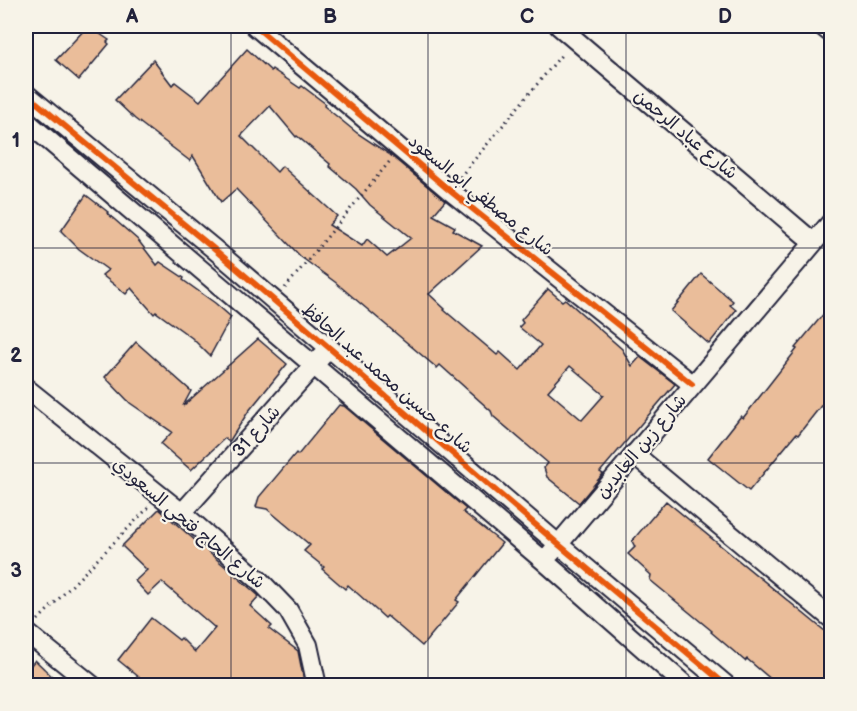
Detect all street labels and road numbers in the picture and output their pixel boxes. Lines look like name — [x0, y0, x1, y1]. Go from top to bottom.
street label: شارع عباد الرحمن — [629, 85, 742, 185]
street label: شارع مصطفي ابو السعود — [401, 130, 557, 264]
street label: شارع حسين محمد عبد الحافظ — [296, 299, 476, 459]
street label: شارع زين العابدين — [592, 390, 692, 503]
street label: شارع 31 — [228, 401, 286, 462]
street label: شارع الحاج فتحي السعودي — [105, 453, 269, 597]

